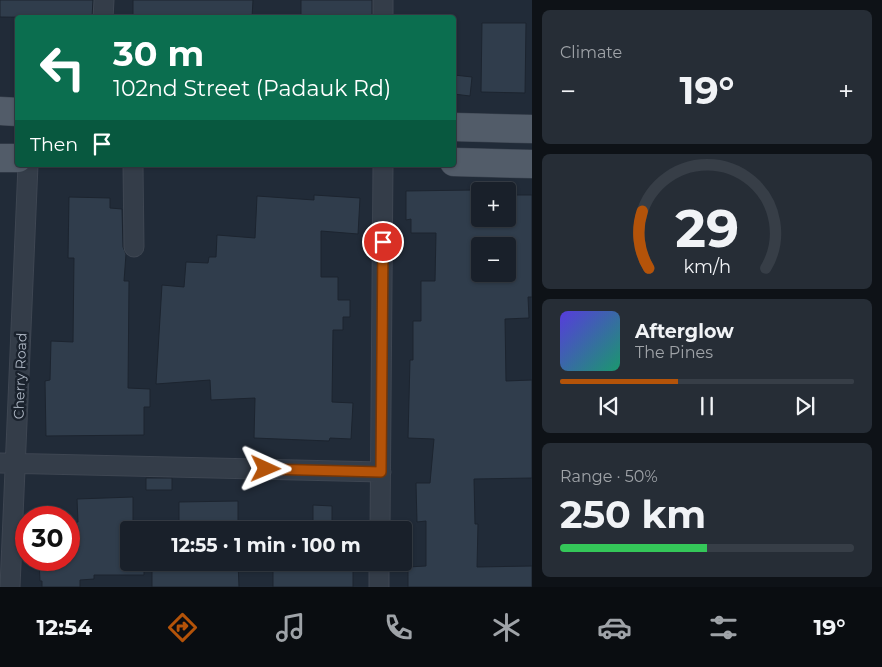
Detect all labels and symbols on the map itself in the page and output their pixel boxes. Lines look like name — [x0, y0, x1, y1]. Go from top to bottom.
pin — [362, 221, 404, 263]
street label: Cherry Road — [9, 332, 31, 420]
position arrow — [239, 442, 291, 494]
speed limit sign: 30 — [15, 506, 80, 571]

